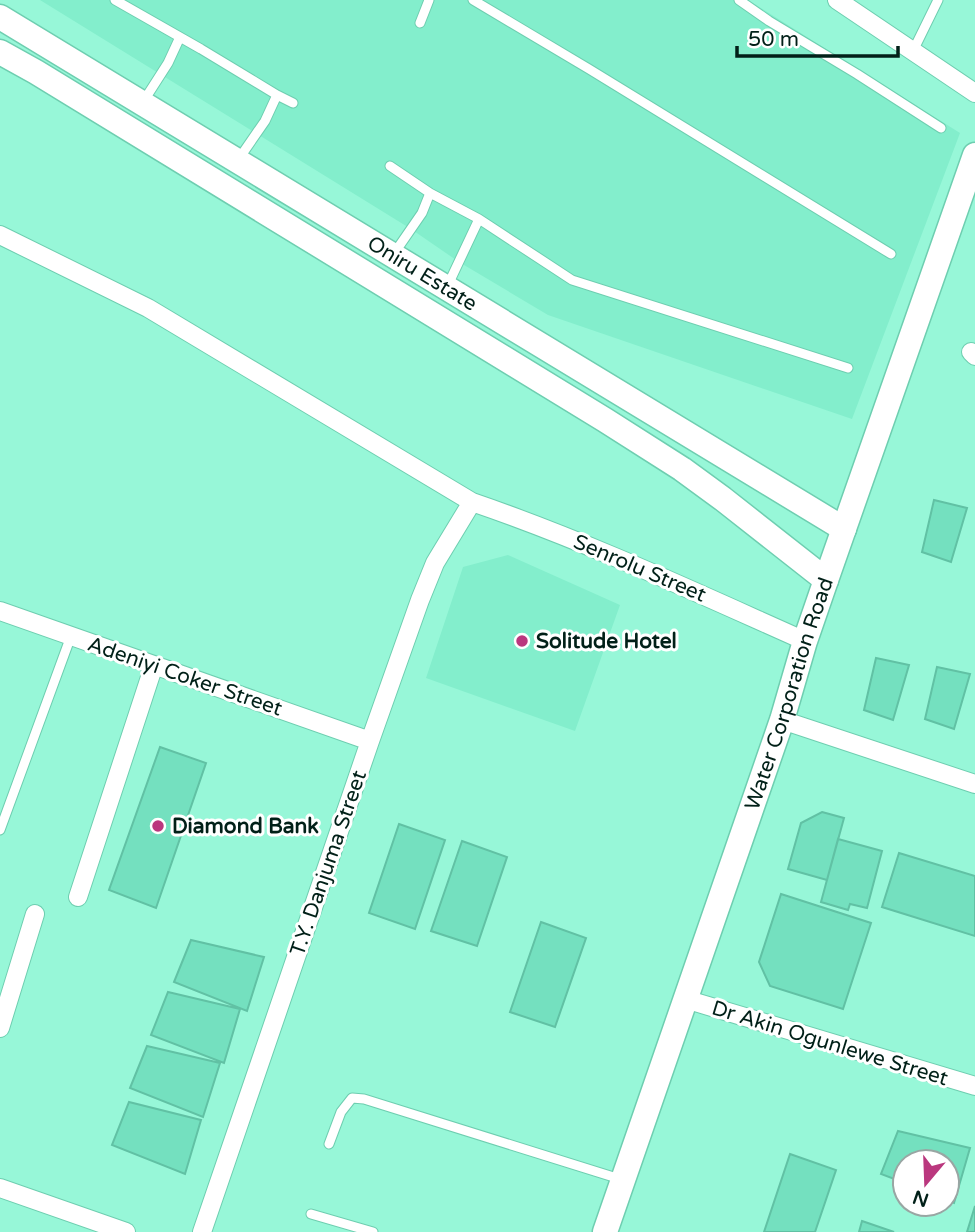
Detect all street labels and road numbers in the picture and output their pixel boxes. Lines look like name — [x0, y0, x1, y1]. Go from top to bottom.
street label: Oniru Estate — [363, 231, 482, 317]
street label: Senrolu Street — [570, 529, 710, 608]
street label: Water Corporation Road — [740, 574, 839, 813]
street label: Adeniyi Coker Street — [84, 631, 285, 722]
street label: T.Y. Danjuma Street — [285, 767, 372, 959]
street label: Dr Akin Ogunlewe Street — [709, 996, 951, 1091]

